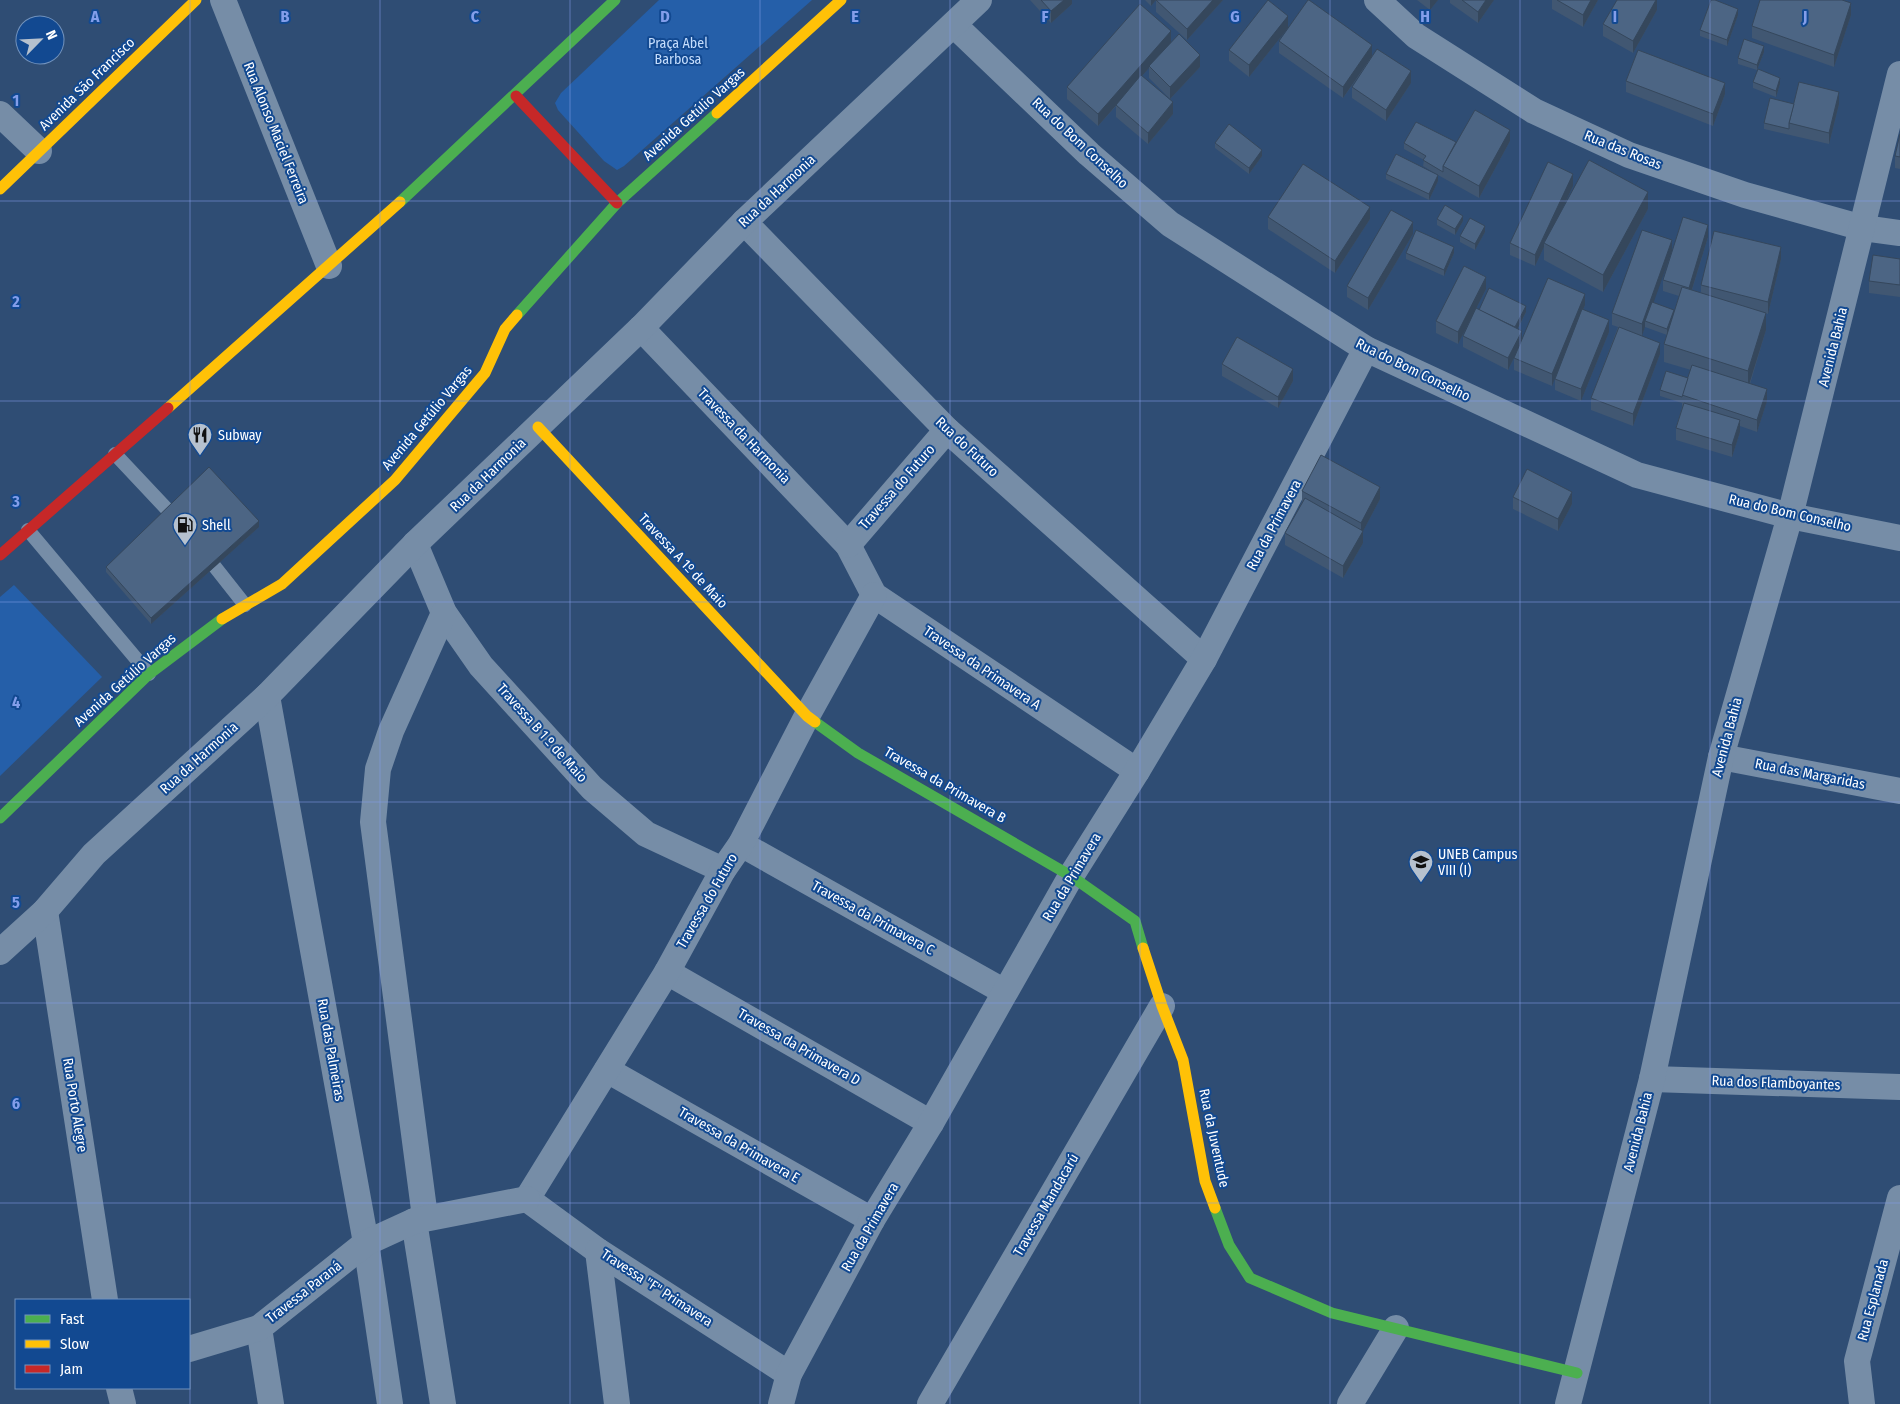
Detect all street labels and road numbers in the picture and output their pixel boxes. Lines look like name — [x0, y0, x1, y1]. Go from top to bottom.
street label: Avenida São Francisco — [36, 34, 138, 134]
street label: Rua Alonso Maciel Ferreira — [240, 60, 312, 206]
street label: Avenida Getúlio Vargas — [640, 64, 748, 164]
street label: Rua do Bom Conselho — [1028, 94, 1132, 192]
street label: Rua das Rosas — [1582, 127, 1664, 173]
street label: Rua da Harmonia — [735, 151, 819, 231]
street label: Avenida Bahia — [1815, 305, 1851, 389]
street label: Rua do Bom Conselho — [1353, 335, 1473, 405]
street label: Avenida Getúlio Vargas — [378, 362, 476, 474]
street label: Travessa da Harmonia — [694, 385, 794, 487]
street label: Rua do Futuro — [932, 414, 1002, 480]
street label: Rua da Harmonia — [447, 434, 530, 515]
street label: Travessa do Futuro — [855, 441, 939, 533]
street label: Rua da Primavera — [1243, 477, 1305, 573]
street label: Rua do Bom Conselho — [1727, 491, 1853, 535]
street label: Travessa A 1º de Maio — [635, 510, 731, 612]
street label: Travessa da Primavera A — [920, 622, 1044, 714]
street label: Avenida Getúlio Vargas — [71, 630, 179, 730]
street label: Travessa B 1 º de Maio — [493, 680, 591, 786]
street label: Avenida Bahia — [1708, 695, 1746, 778]
street label: Rua da Harmonia — [157, 719, 242, 797]
street label: Travessa da Primavera B — [881, 743, 1009, 827]
street label: Rua das Margaridas — [1753, 755, 1867, 793]
street label: Rua da Primavera — [1039, 830, 1105, 924]
street label: Travessa do Futuro — [673, 850, 741, 952]
street label: Travessa da Primavera C — [809, 877, 937, 959]
street label: Rua das Palmeiras — [314, 997, 348, 1103]
street label: Travessa da Primavera D — [735, 1005, 863, 1089]
street label: Rua Porto Alegre — [59, 1057, 91, 1153]
street label: Rua dos Flamboyantes — [1711, 1072, 1841, 1094]
street label: Rua da Juventude — [1195, 1087, 1233, 1189]
street label: Avenida Bahia — [1620, 1090, 1656, 1174]
street label: Travessa da Primavera E — [675, 1103, 803, 1187]
street label: Travessa Mandacarú — [1010, 1151, 1082, 1259]
street label: Rua da Primavera — [838, 1179, 902, 1275]
street label: Travessa "F" Primavera — [598, 1246, 716, 1330]
street label: Travessa Paraná — [263, 1257, 345, 1327]
street label: Rua Esplanada — [1854, 1257, 1892, 1343]

